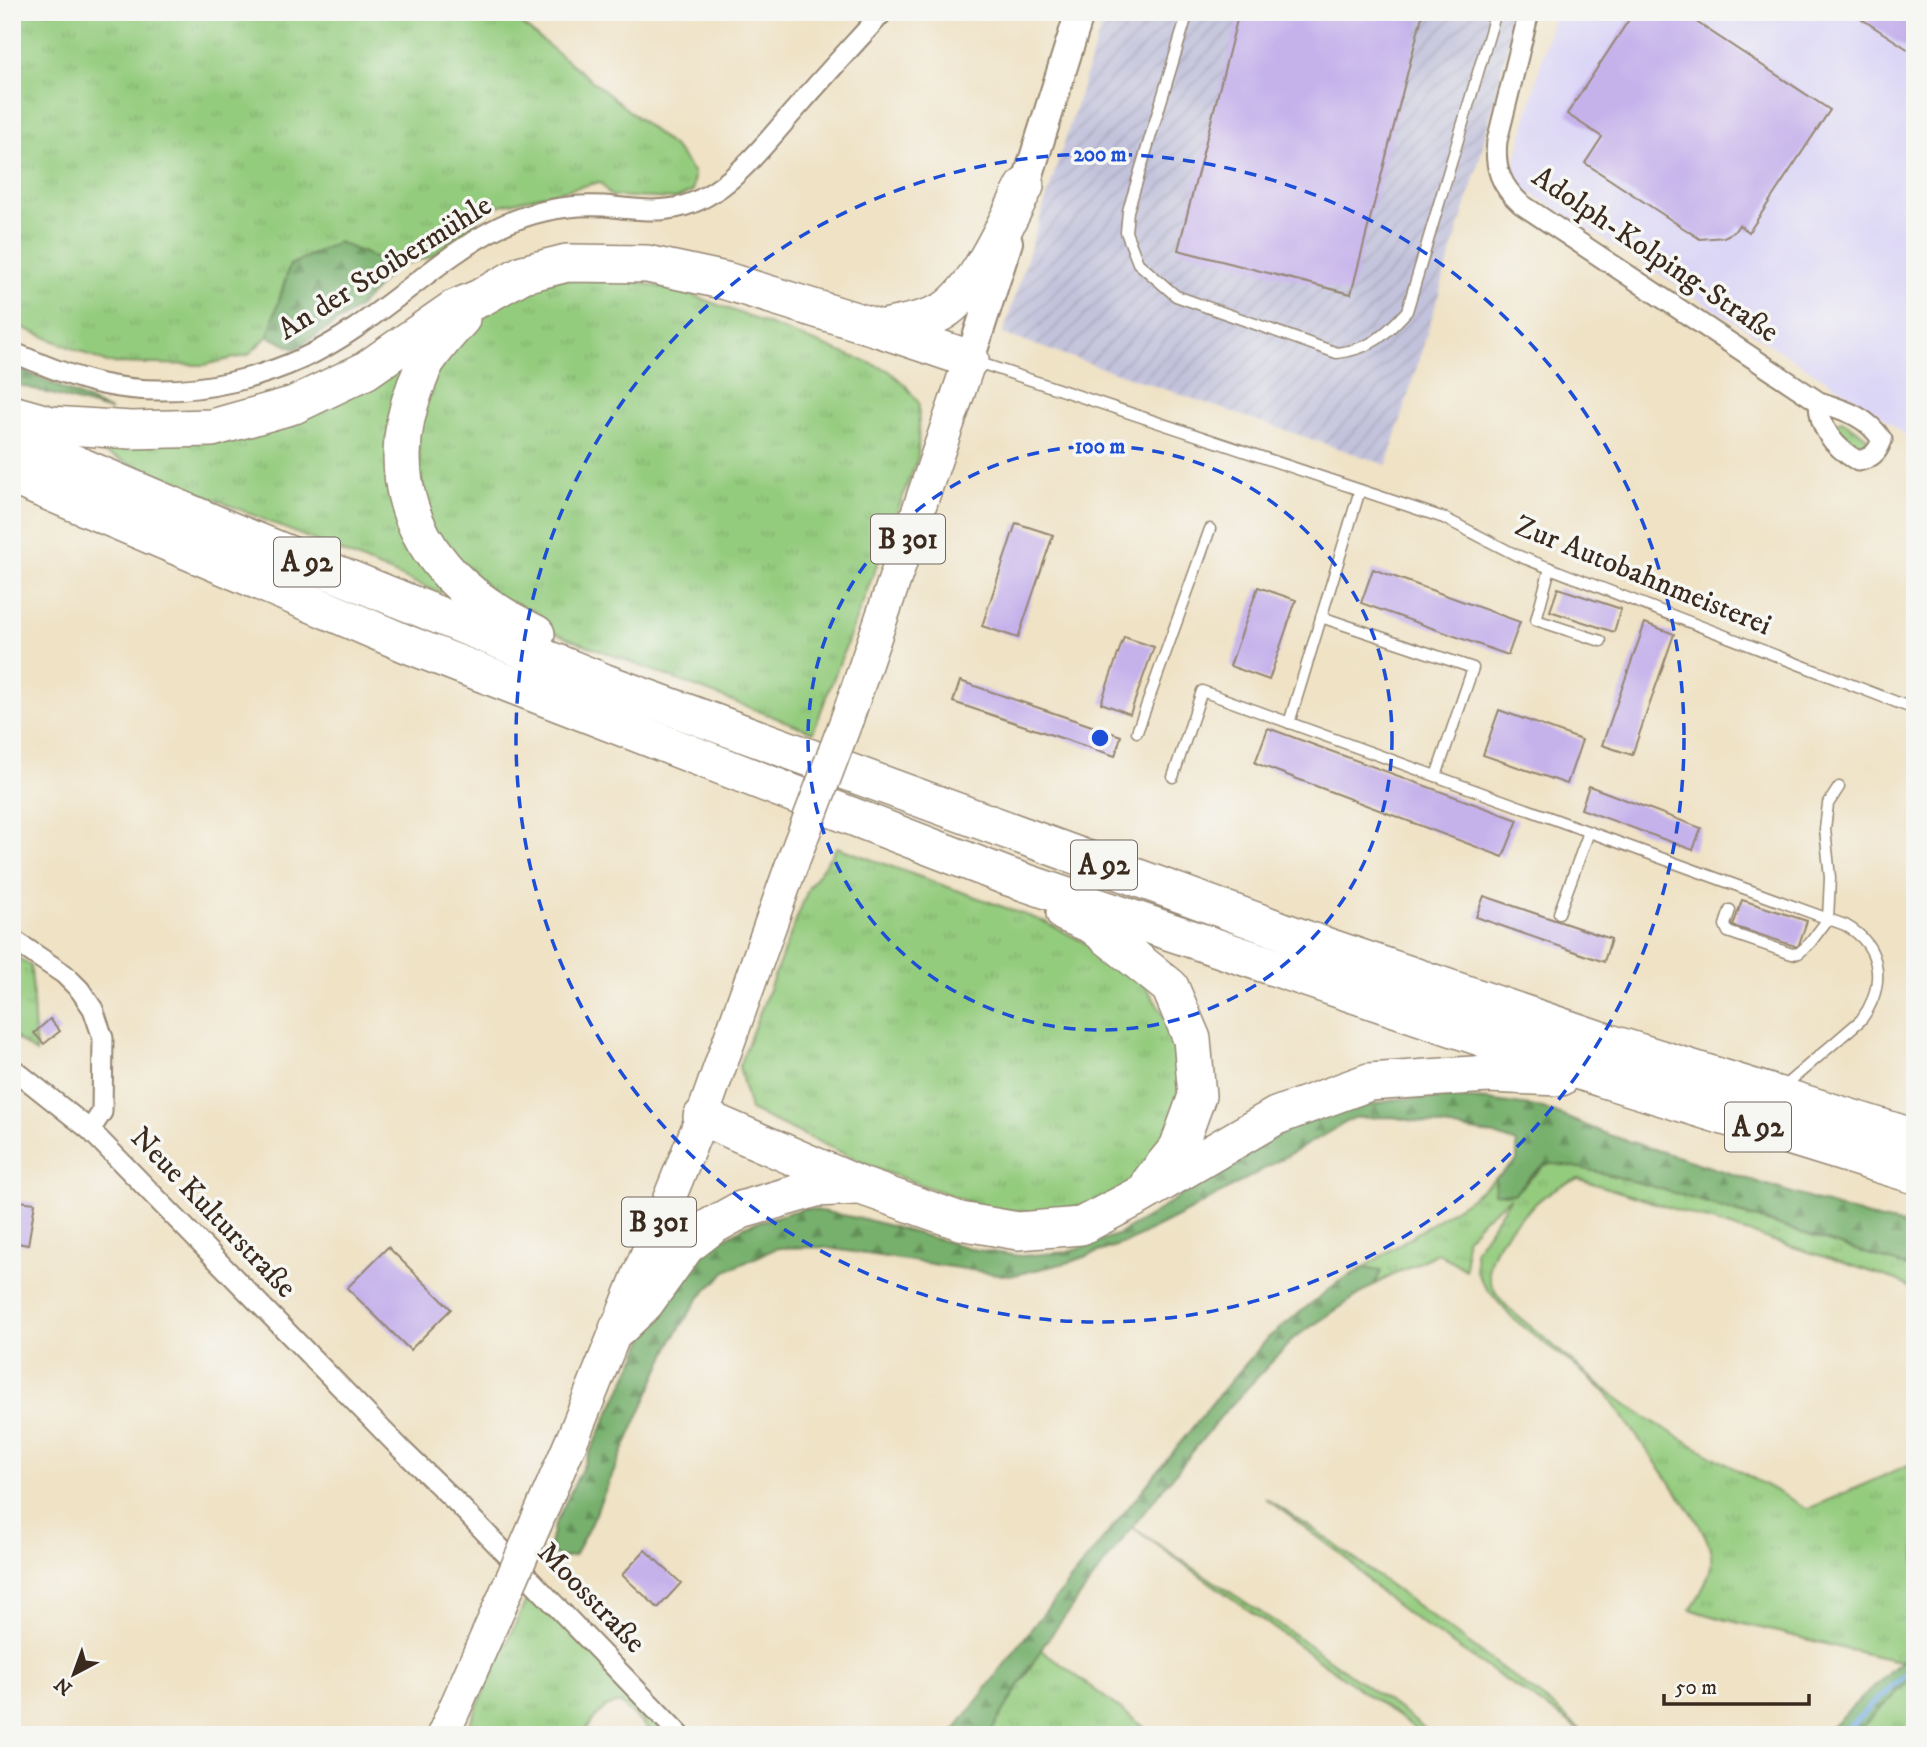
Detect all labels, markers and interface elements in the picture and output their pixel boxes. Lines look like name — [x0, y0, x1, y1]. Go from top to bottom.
text: 200 m — [1073, 142, 1127, 168]
street label: Adolph-Kolping-Straße — [1525, 159, 1785, 351]
street label: An der Stoibermühle — [271, 187, 499, 349]
text: 100 m — [1075, 434, 1125, 460]
street label: Zur Autobahnmeisterei — [1509, 508, 1777, 644]
road number: B 301 — [871, 514, 945, 564]
road number: A 92 — [274, 538, 340, 586]
centre of rings — [1088, 726, 1112, 750]
road number: A 92 — [1071, 840, 1137, 890]
road number: A 92 — [1725, 1102, 1791, 1152]
street label: Neue Kulturstraße — [122, 1120, 304, 1306]
road number: B 301 — [622, 1198, 696, 1246]
street label: Moosstraße — [529, 1535, 653, 1661]
north arrow — [38, 1638, 108, 1708]
scale bar — [1664, 1663, 1810, 1707]
text: N — [50, 1672, 77, 1699]
text: 50 m — [1675, 1675, 1717, 1701]

